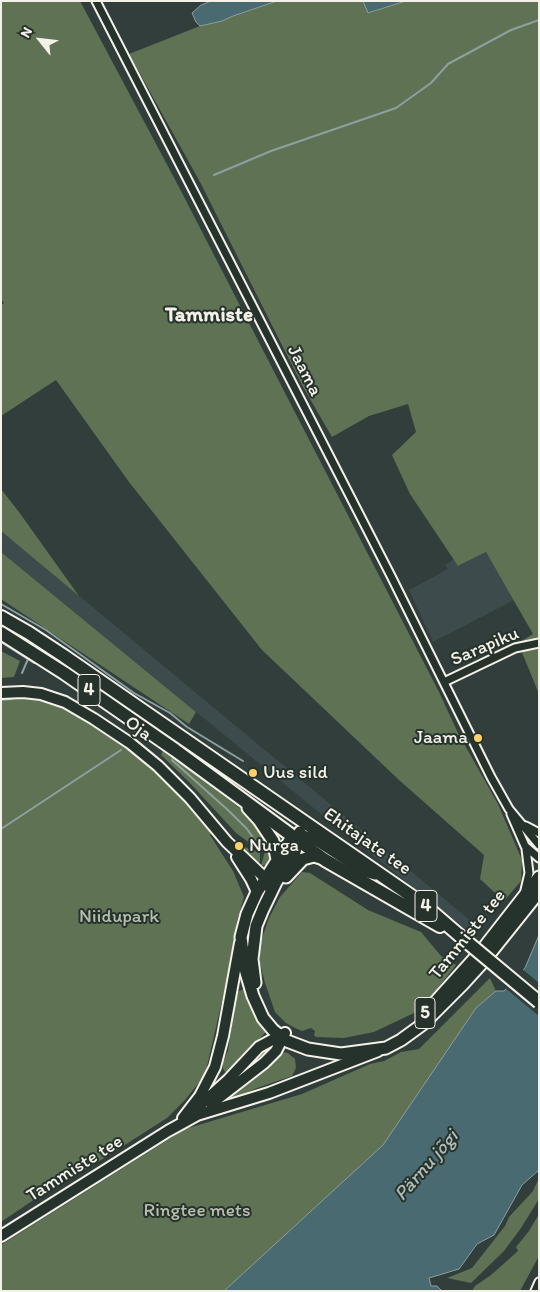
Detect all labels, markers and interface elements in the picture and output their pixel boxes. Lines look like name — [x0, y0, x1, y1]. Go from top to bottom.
north arrow — [15, 15, 65, 65]
text: N — [17, 24, 36, 41]
district label: Tammiste — [165, 303, 253, 329]
street label: Jaama — [282, 342, 326, 400]
street label: Sarapiku — [447, 622, 523, 672]
road number: 4 — [78, 674, 100, 706]
street label: Oja — [120, 711, 156, 747]
place label: Jaama — [414, 727, 468, 749]
marker: Jaama — [472, 732, 484, 744]
place label: Uus sild — [263, 762, 328, 784]
marker: Uus sild — [247, 767, 259, 779]
street label: Ehitajate tee — [319, 803, 415, 881]
place label: Nurga — [249, 835, 299, 857]
marker: Nurga — [233, 840, 245, 852]
street label: Tammiste tee — [425, 885, 511, 985]
road number: 4 — [415, 890, 437, 921]
park label: Niidupark — [79, 906, 159, 928]
road number: 5 — [415, 998, 435, 1028]
water label: Pärnu jõgi — [390, 1126, 464, 1206]
street label: Tammiste tee — [23, 1130, 127, 1208]
park label: Ringtee mets — [143, 1200, 251, 1222]

